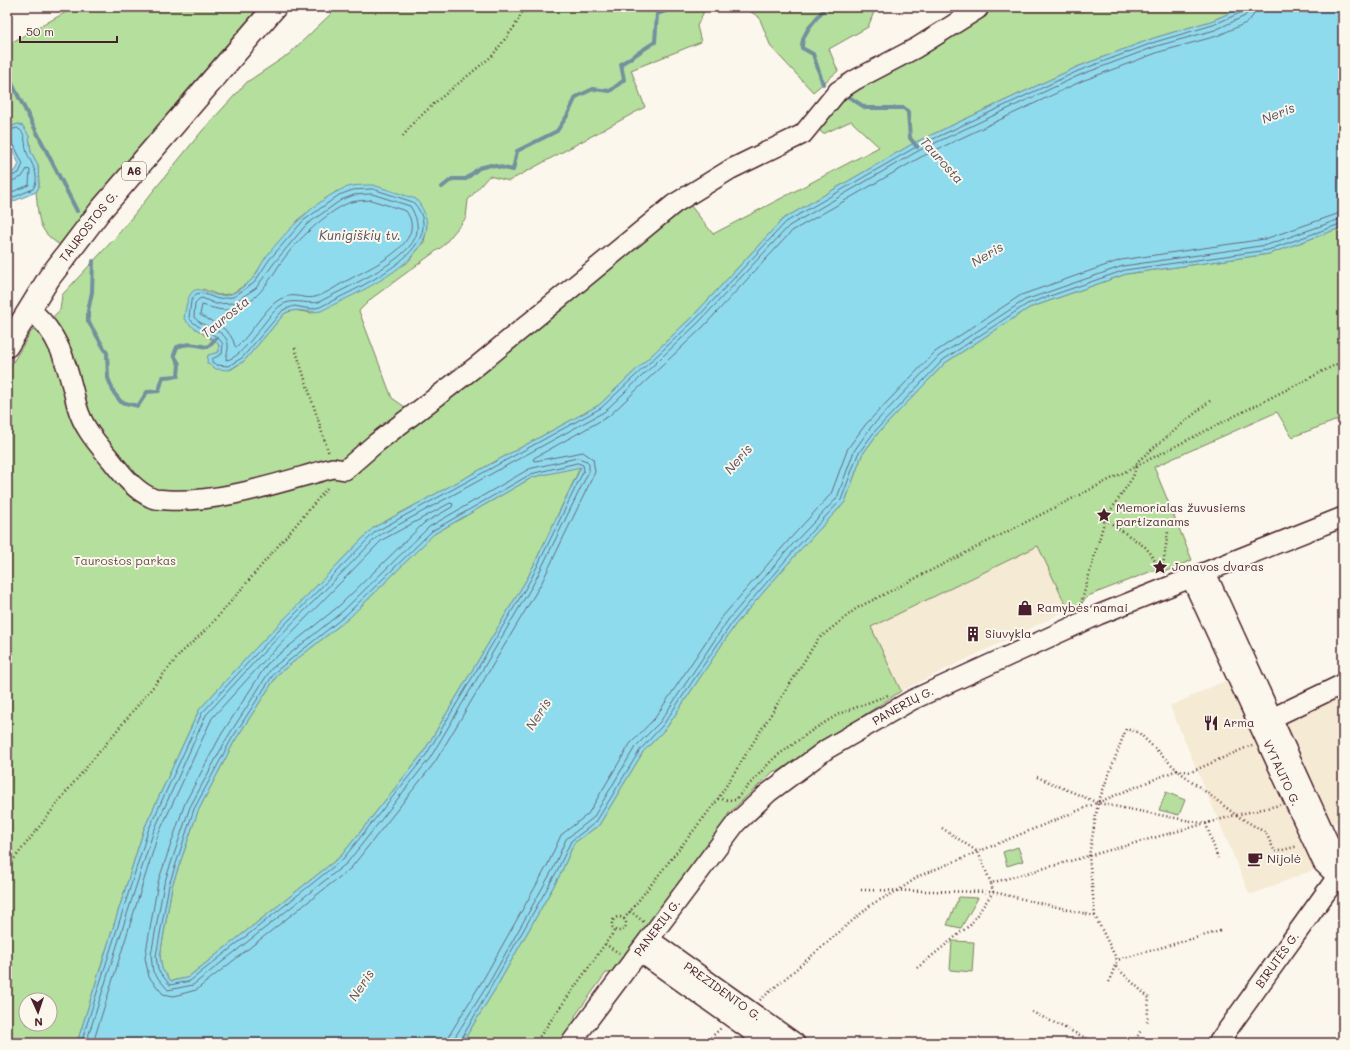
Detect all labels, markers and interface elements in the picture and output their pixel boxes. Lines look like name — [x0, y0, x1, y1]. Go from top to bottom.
scale bar — [20, 18, 117, 44]
text: 50 m — [26, 23, 54, 39]
water label: Neris — [1259, 98, 1297, 127]
water label: Taurosta — [917, 133, 968, 186]
road number: A6 — [122, 162, 146, 180]
street label: TAUROSTOS G. — [55, 187, 121, 265]
water label: Kunigiškių tv. — [319, 226, 401, 243]
water label: Neris — [968, 237, 1006, 270]
water label: Taurosta — [197, 292, 252, 341]
water label: Neris — [720, 440, 755, 477]
place label: Memorialas žuvusiems partizanams — [1116, 499, 1246, 529]
place icon: Memorialas žuvusiems partizanams — [1095, 506, 1113, 524]
park label: Taurostos parkas — [74, 552, 176, 568]
place icon: Jonavos dvaras — [1151, 558, 1169, 576]
place label: Jonavos dvaras — [1172, 558, 1264, 574]
shop icon: Ramybės namai — [1016, 599, 1034, 617]
place label: Ramybės namai — [1037, 599, 1128, 615]
building icon: Siuvykla — [964, 625, 982, 643]
place label: Siuvykla — [985, 625, 1031, 641]
street label: PANERIŲ G. — [869, 682, 936, 728]
water label: Neris — [521, 695, 554, 733]
restaurant icon: Arma — [1202, 714, 1220, 732]
place label: Arma — [1223, 714, 1254, 730]
street label: VYTAUTO G. — [1260, 737, 1304, 808]
cafe icon: Nijolė — [1246, 850, 1264, 868]
place label: Nijolė — [1267, 850, 1301, 866]
street label: PANERIŲ G. — [630, 895, 683, 959]
street label: BIRUTĖS G. — [1251, 928, 1302, 991]
street label: PREZIDENTO G. — [681, 958, 765, 1024]
water label: Neris — [344, 966, 377, 1004]
north arrow — [18, 992, 58, 1032]
text: N — [34, 1015, 43, 1030]

